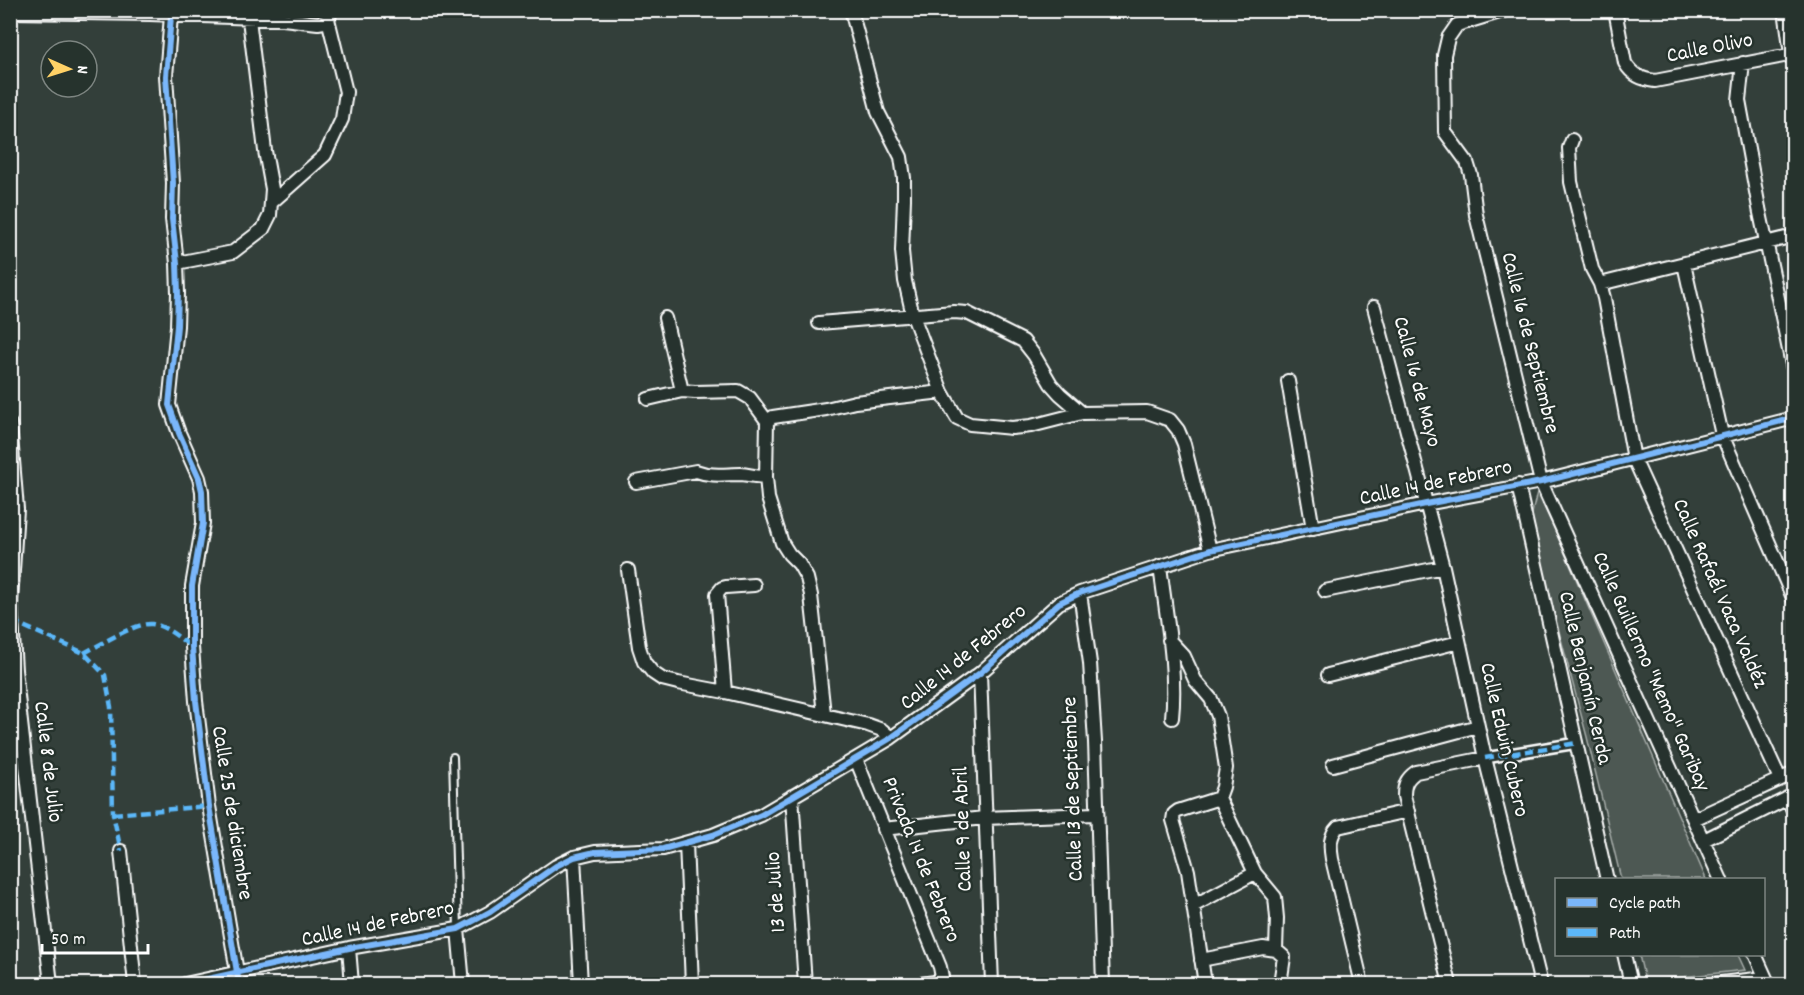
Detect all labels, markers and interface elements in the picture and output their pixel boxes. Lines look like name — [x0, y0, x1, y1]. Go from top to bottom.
street label: Calle Olivo — [1664, 25, 1756, 73]
north arrow — [39, 39, 99, 99]
text: N — [70, 65, 93, 74]
street label: Calle 16 de Septiembre — [1491, 249, 1567, 437]
street label: Calle 16 de Mayo — [1384, 313, 1448, 451]
street label: Calle 14 de Febrero — [1357, 453, 1515, 515]
street label: Calle Rafaél Vaca Valdéz — [1663, 494, 1775, 694]
street label: Calle Guillermo "Memo" Garibay — [1583, 547, 1717, 798]
street label: Calle Benjamín Cerda — [1549, 589, 1619, 768]
street label: Calle 14 de Febrero — [894, 597, 1034, 719]
street label: Calle Edwin Cubero — [1470, 660, 1536, 820]
street label: Calle 13 de Septiembre — [1055, 696, 1093, 882]
street label: Calle 8 de Julio — [24, 700, 70, 824]
street label: Calle 25 de diciembre — [202, 724, 260, 902]
street label: Calle 9 de Abril — [946, 766, 982, 892]
street label: Privada 14 de Febrero — [873, 773, 967, 947]
street label: 13 de Julio — [759, 850, 795, 934]
legend — [1555, 878, 1765, 956]
text: Cycle path — [1609, 892, 1680, 917]
street label: Calle 14 de Febrero — [299, 894, 457, 956]
scale bar — [42, 917, 148, 955]
text: Path — [1609, 922, 1641, 947]
text: 50 m — [51, 928, 86, 953]

